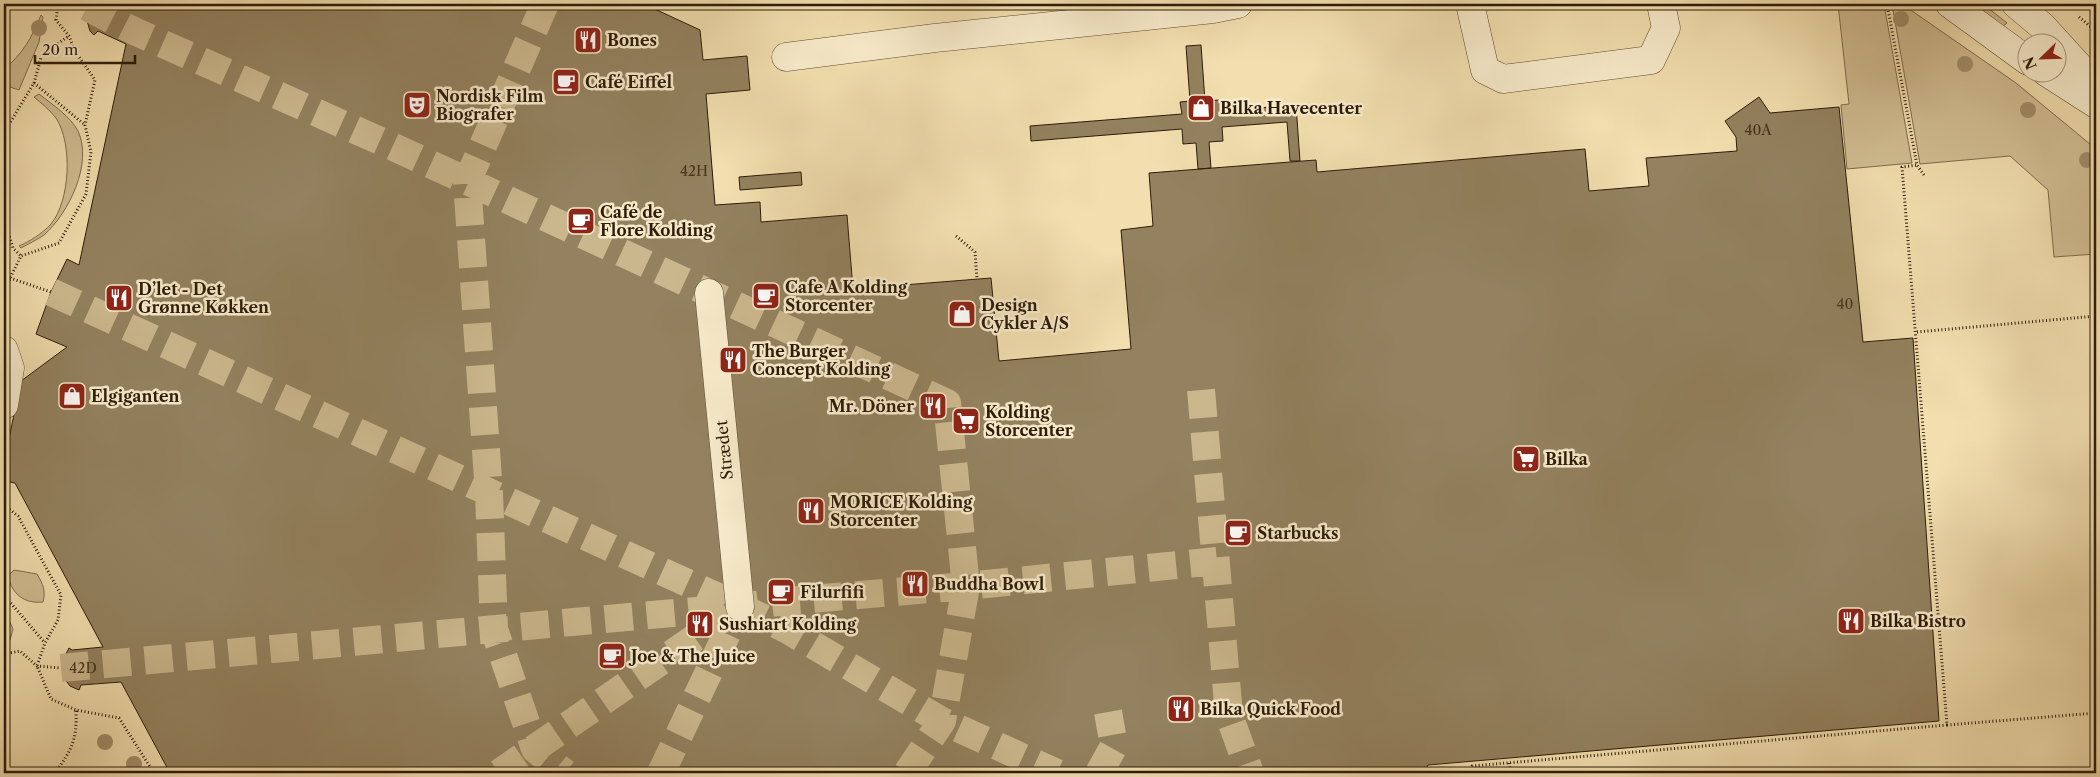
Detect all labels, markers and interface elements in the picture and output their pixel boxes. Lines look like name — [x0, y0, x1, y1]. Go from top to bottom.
restaurant icon: Bones — [573, 25, 603, 55]
place label: Bones — [607, 30, 657, 50]
scale bar — [35, 32, 135, 64]
north arrow — [2018, 32, 2068, 82]
text: 20 m — [42, 40, 78, 59]
text: N — [2019, 54, 2041, 72]
cafe icon: Café Eiffel — [551, 67, 581, 97]
place label: Café Eiffel — [585, 72, 673, 92]
place label: Nordisk Film Biografer — [436, 86, 544, 124]
theatre icon: Nordisk Film Biografer — [402, 90, 432, 120]
shop icon: Bilka Havecenter — [1186, 93, 1216, 123]
place label: Bilka Havecenter — [1220, 98, 1362, 118]
house number: 40A — [1744, 121, 1772, 139]
house number: 42H — [680, 162, 708, 180]
place label: Café de Flore Kolding — [600, 202, 713, 240]
cafe icon: Café de Flore Kolding — [566, 206, 596, 236]
place label: Cafe A Kolding Storcenter — [785, 277, 908, 315]
place label: D’let - Det Grønne Køkken — [138, 279, 269, 317]
cafe icon: Cafe A Kolding Storcenter — [751, 281, 781, 311]
restaurant icon: D’let - Det Grønne Køkken — [104, 283, 134, 313]
place label: Design Cykler A/S — [981, 295, 1069, 333]
house number: 40 — [1837, 295, 1854, 313]
shop icon: Design Cykler A/S — [947, 299, 977, 329]
place label: The Burger Concept Kolding — [752, 341, 891, 379]
restaurant icon: The Burger Concept Kolding — [718, 345, 748, 375]
shop icon: Elgiganten — [57, 381, 87, 411]
place label: Elgiganten — [91, 386, 180, 406]
restaurant icon: Mr. Döner — [918, 391, 948, 421]
place label: Mr. Döner — [829, 396, 914, 416]
place label: Kolding Storcenter — [985, 402, 1073, 440]
supermarket icon: Kolding Storcenter — [951, 406, 981, 436]
street label: Strædet — [711, 419, 737, 481]
supermarket icon: Bilka — [1511, 444, 1541, 474]
place label: Bilka — [1545, 449, 1589, 469]
place label: MORICE Kolding Storcenter — [830, 492, 973, 530]
restaurant icon: MORICE Kolding Storcenter — [796, 496, 826, 526]
cafe icon: Starbucks — [1223, 518, 1253, 548]
place label: Starbucks — [1257, 523, 1339, 543]
restaurant icon: Buddha Bowl — [900, 569, 930, 599]
place label: Buddha Bowl — [934, 574, 1045, 594]
cafe icon: Filurfifi — [766, 577, 796, 607]
place label: Filurfifi — [800, 582, 864, 602]
restaurant icon: Bilka Bistro — [1836, 606, 1866, 636]
restaurant icon: Sushiart Kolding — [685, 609, 715, 639]
place label: Bilka Bistro — [1870, 611, 1966, 631]
place label: Sushiart Kolding — [719, 614, 857, 634]
cafe icon: Joe & The Juice — [597, 641, 627, 671]
place label: Joe & The Juice — [628, 646, 756, 666]
house number: 42D — [69, 659, 97, 677]
restaurant icon: Bilka Quick Food — [1166, 694, 1196, 724]
place label: Bilka Quick Food — [1200, 699, 1341, 719]

